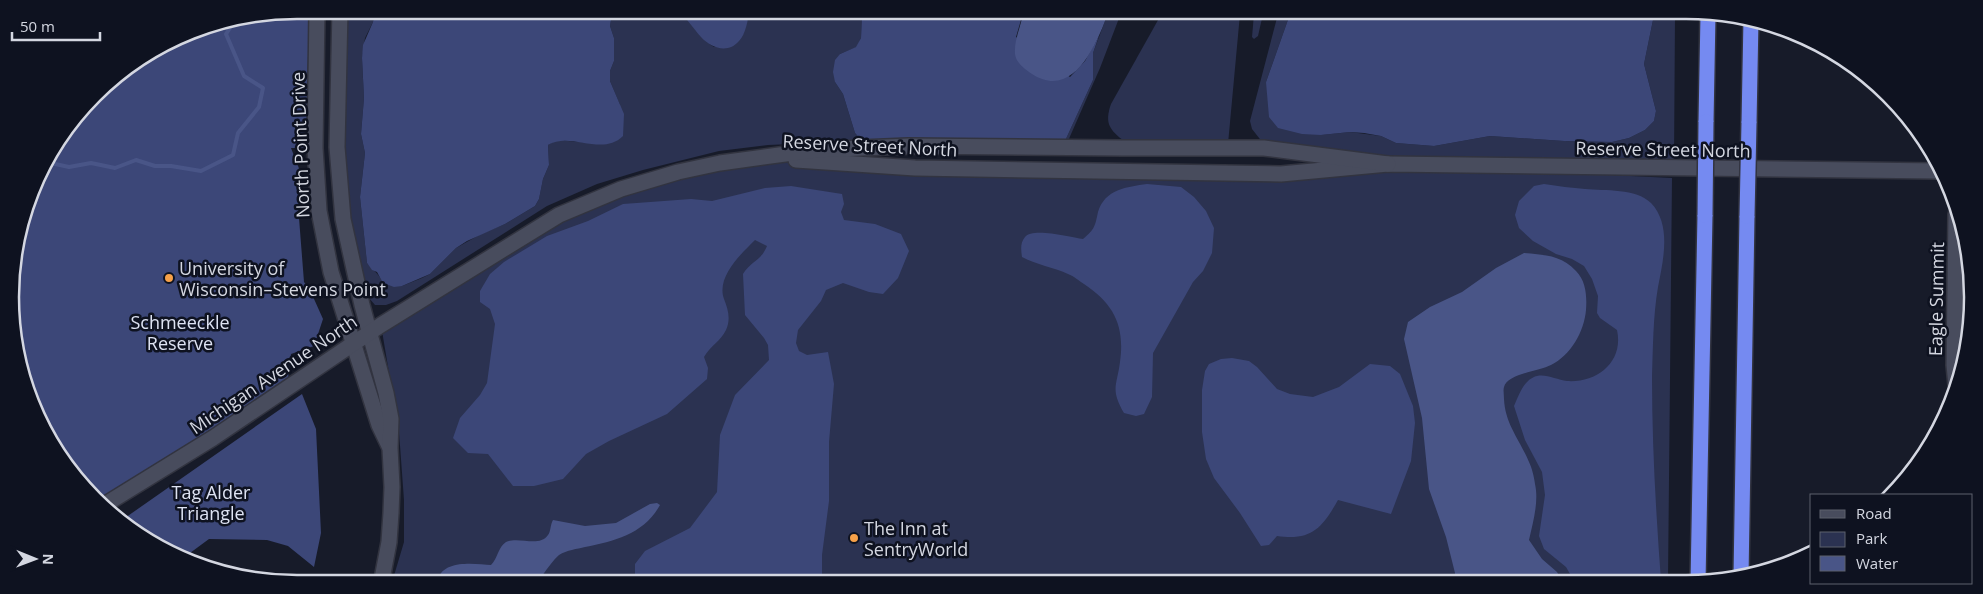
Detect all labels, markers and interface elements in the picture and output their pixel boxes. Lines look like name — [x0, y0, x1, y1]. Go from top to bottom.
scale bar — [12, 10, 100, 42]
text: 50 m — [20, 16, 55, 36]
street label: North Point Drive — [285, 71, 315, 219]
street label: Reserve Street North — [782, 128, 958, 162]
street label: Reserve Street North — [1575, 135, 1751, 163]
street label: Eagle Summit — [1923, 242, 1949, 356]
place label: University of Wisconsin–Stevens Point — [179, 256, 386, 301]
marker: University of Wisconsin–Stevens Point — [163, 272, 175, 284]
street label: Michigan Avenue North — [185, 309, 361, 439]
park label: Schmeeckle Reserve — [130, 310, 230, 355]
park label: Tag Alder Triangle — [172, 480, 251, 525]
legend — [1810, 494, 1973, 584]
text: Road — [1856, 503, 1892, 523]
place label: The Inn at SentryWorld — [864, 516, 968, 561]
text: Park — [1856, 528, 1887, 548]
marker: The Inn at SentryWorld — [848, 532, 860, 544]
north arrow — [10, 534, 60, 584]
text: N — [39, 553, 58, 565]
text: Water — [1856, 553, 1898, 573]

